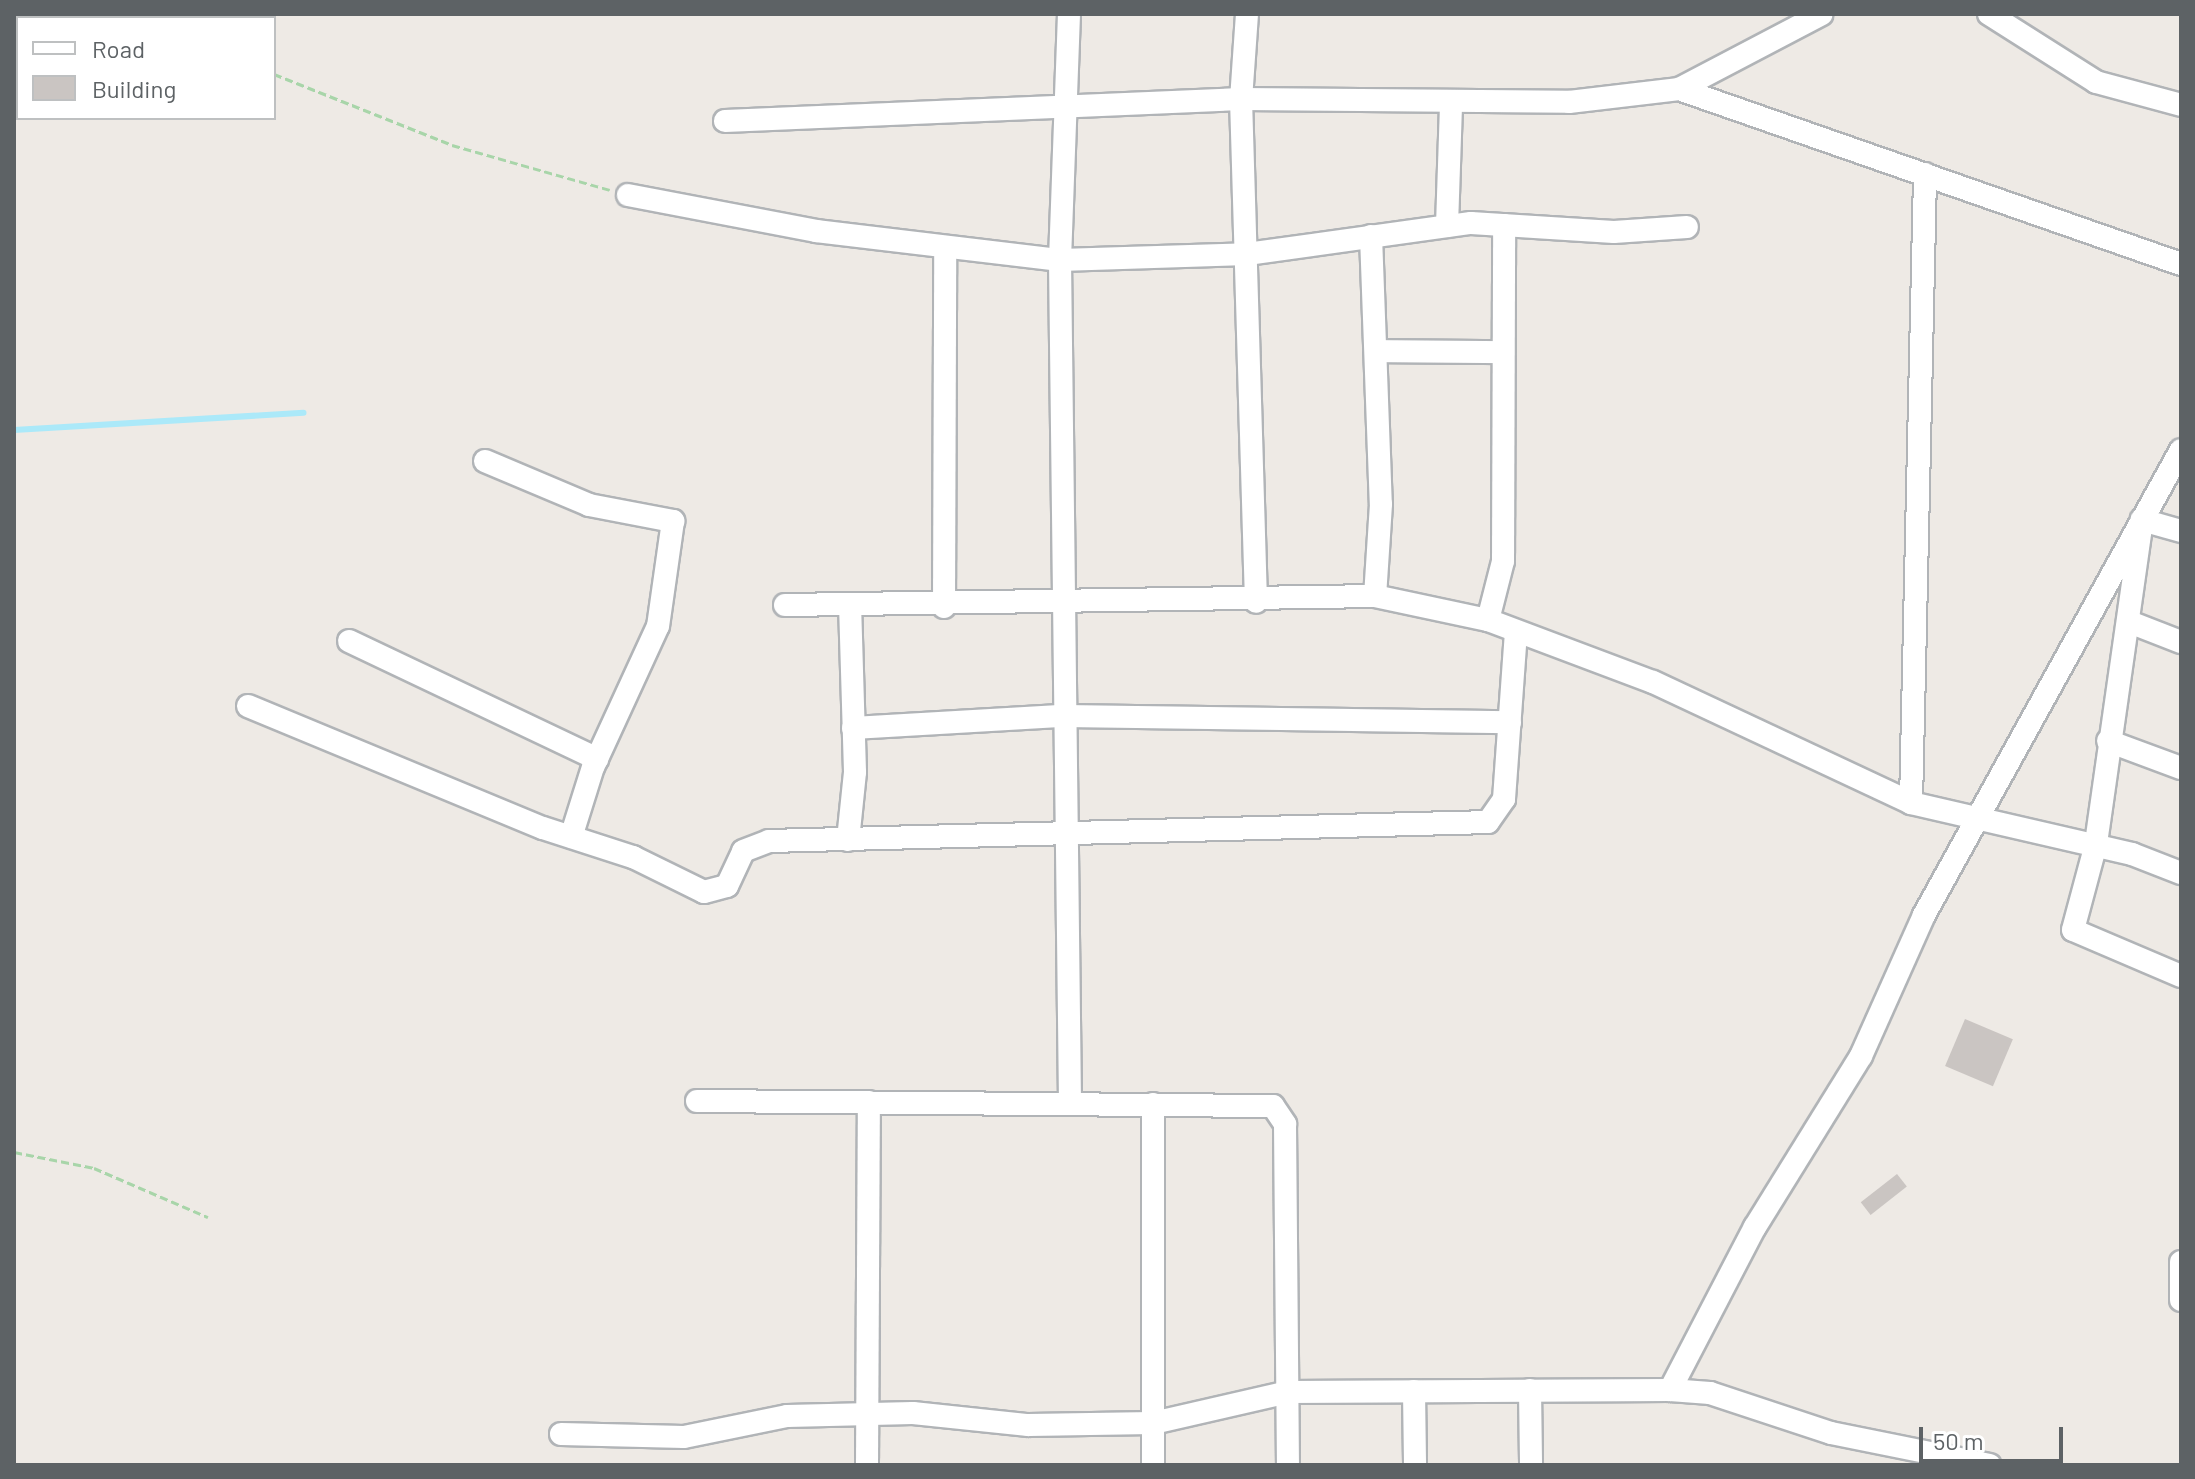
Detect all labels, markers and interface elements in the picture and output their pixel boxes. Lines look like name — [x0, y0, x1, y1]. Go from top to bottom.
legend — [16, 16, 276, 120]
text: Road — [92, 34, 145, 63]
text: Building — [92, 74, 176, 103]
scale bar — [1923, 1411, 2067, 1461]
text: 50 m — [1933, 1426, 1984, 1455]

